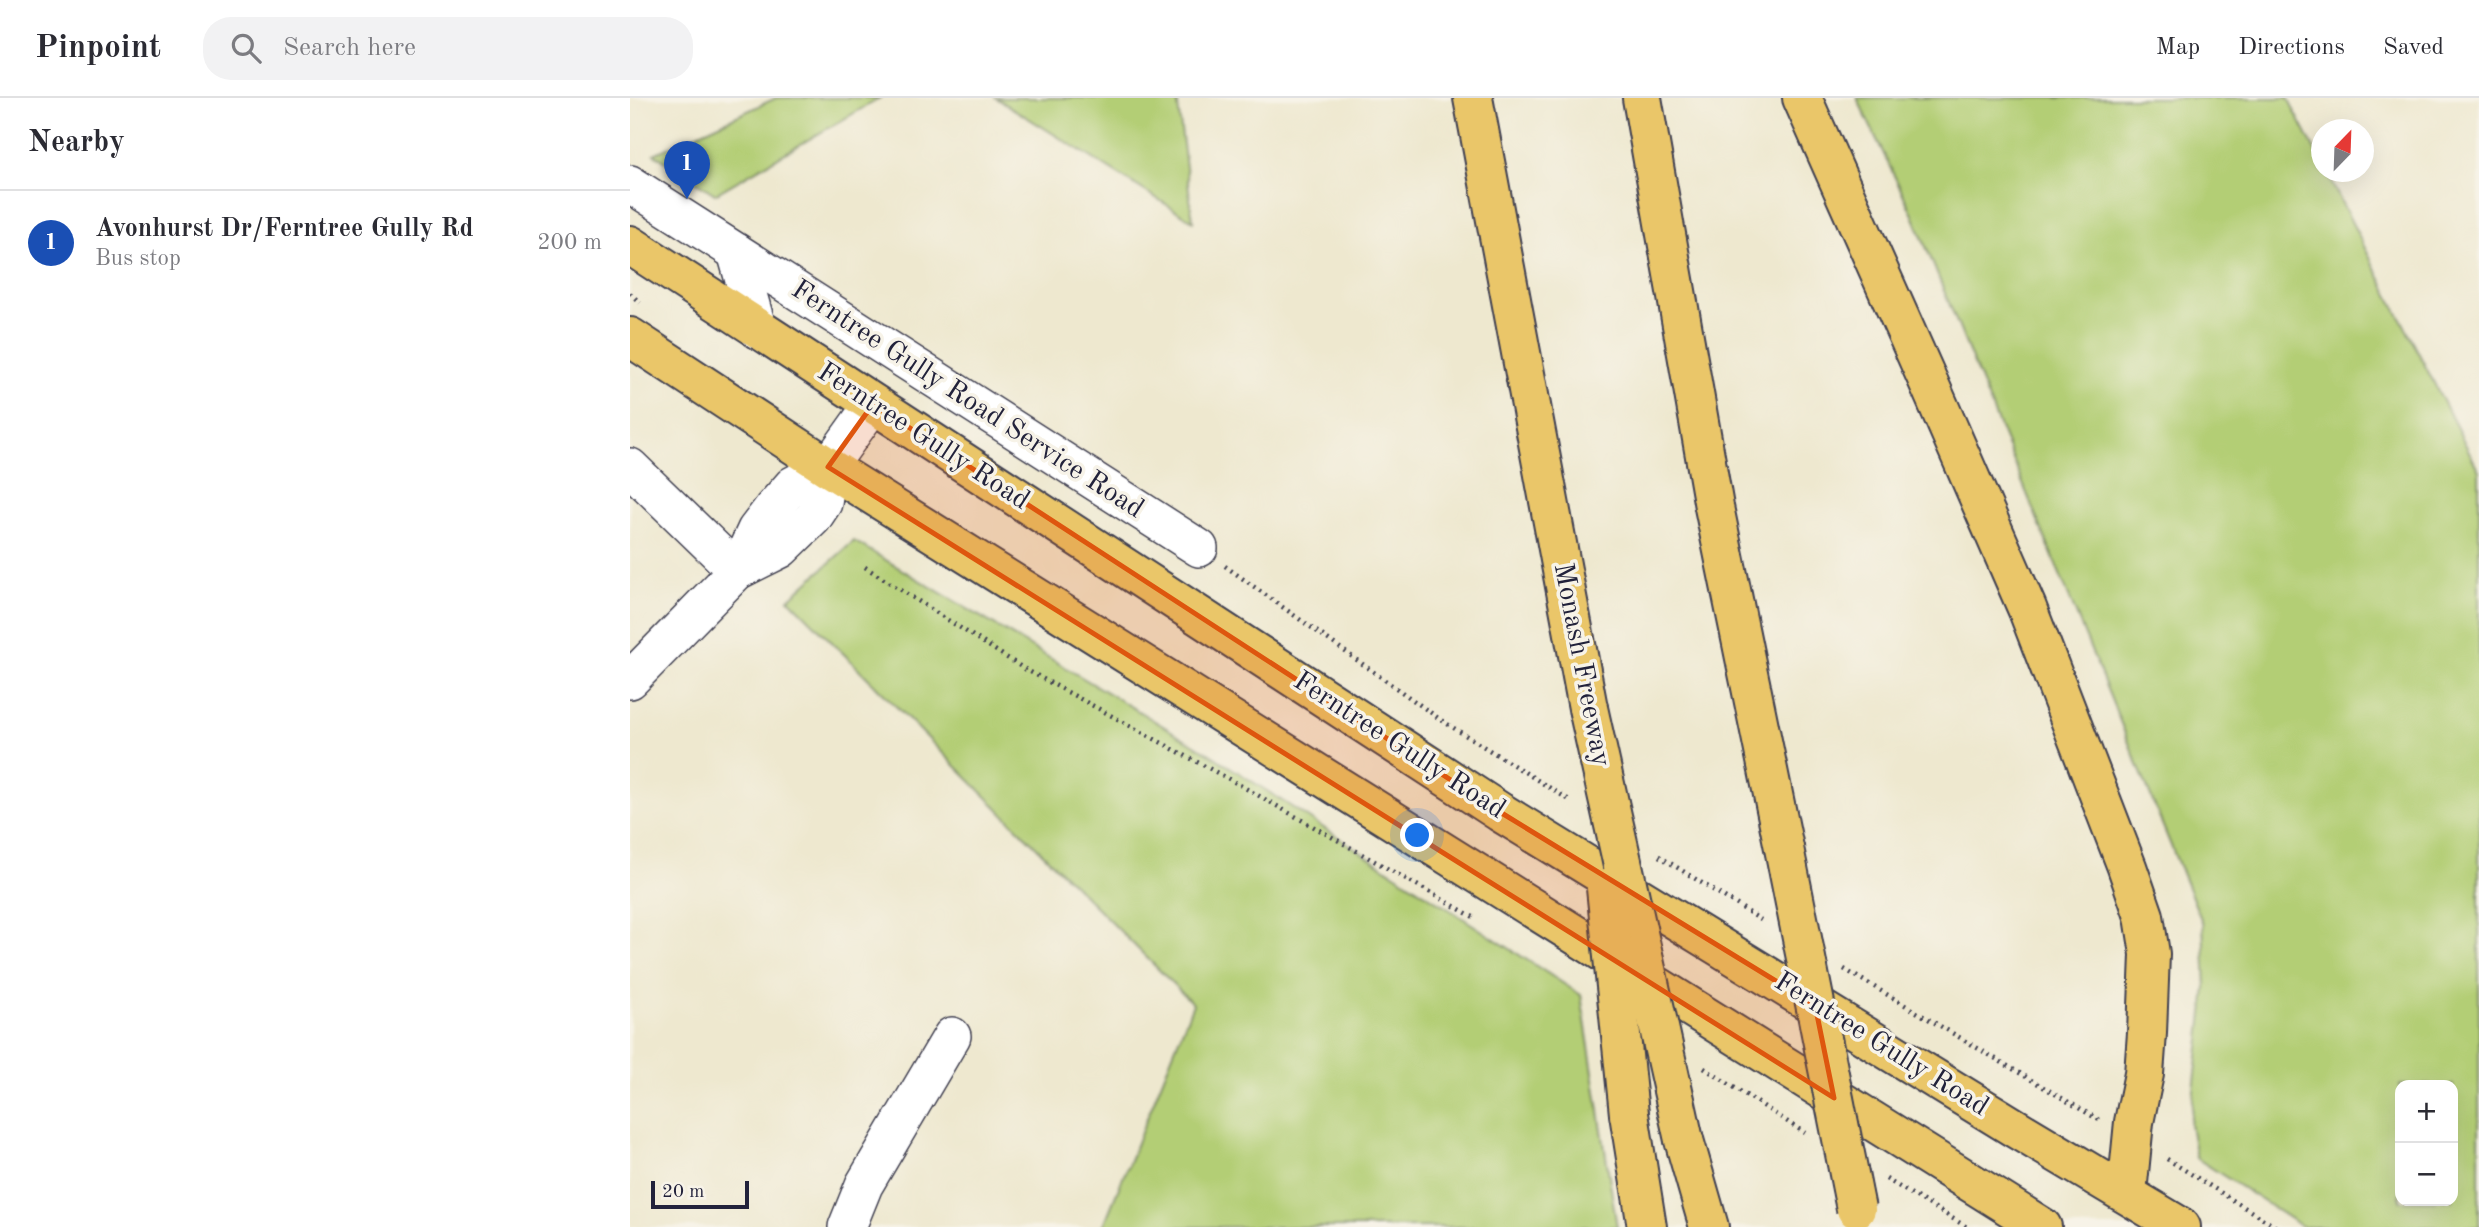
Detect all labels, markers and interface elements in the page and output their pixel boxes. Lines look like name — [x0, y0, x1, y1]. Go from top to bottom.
search box — [203, 17, 693, 80]
icon: search — [227, 29, 265, 67]
text: Pinpoint — [35, 32, 161, 65]
text: Search here — [283, 35, 416, 61]
text: Map — [2156, 36, 2200, 60]
text: Directions — [2238, 36, 2345, 60]
text: Saved — [2383, 36, 2444, 60]
north arrow — [2311, 119, 2374, 182]
text: Nearby — [28, 128, 125, 158]
pin: 1 — [664, 141, 710, 199]
text: Avonhurst Dr/Ferntree Gully Rd — [95, 216, 474, 242]
text: 1 — [44, 231, 58, 254]
text: 200 m — [537, 231, 602, 254]
text: Bus stop — [95, 247, 181, 270]
street label: Ferntree Gully Road Service Road — [784, 273, 1150, 527]
street label: Ferntree Gully Road — [810, 356, 1036, 518]
street label: Monash Freeway — [1548, 561, 1614, 769]
street label: Ferntree Gully Road — [1288, 667, 1510, 825]
your location — [1400, 818, 1434, 852]
street label: Ferntree Gully Road — [1769, 968, 1993, 1122]
map controls — [2395, 1080, 2458, 1206]
button: + — [2395, 1080, 2458, 1143]
button: − — [2395, 1143, 2458, 1206]
scale bar — [651, 1178, 749, 1210]
text: 20 m — [662, 1183, 704, 1202]

